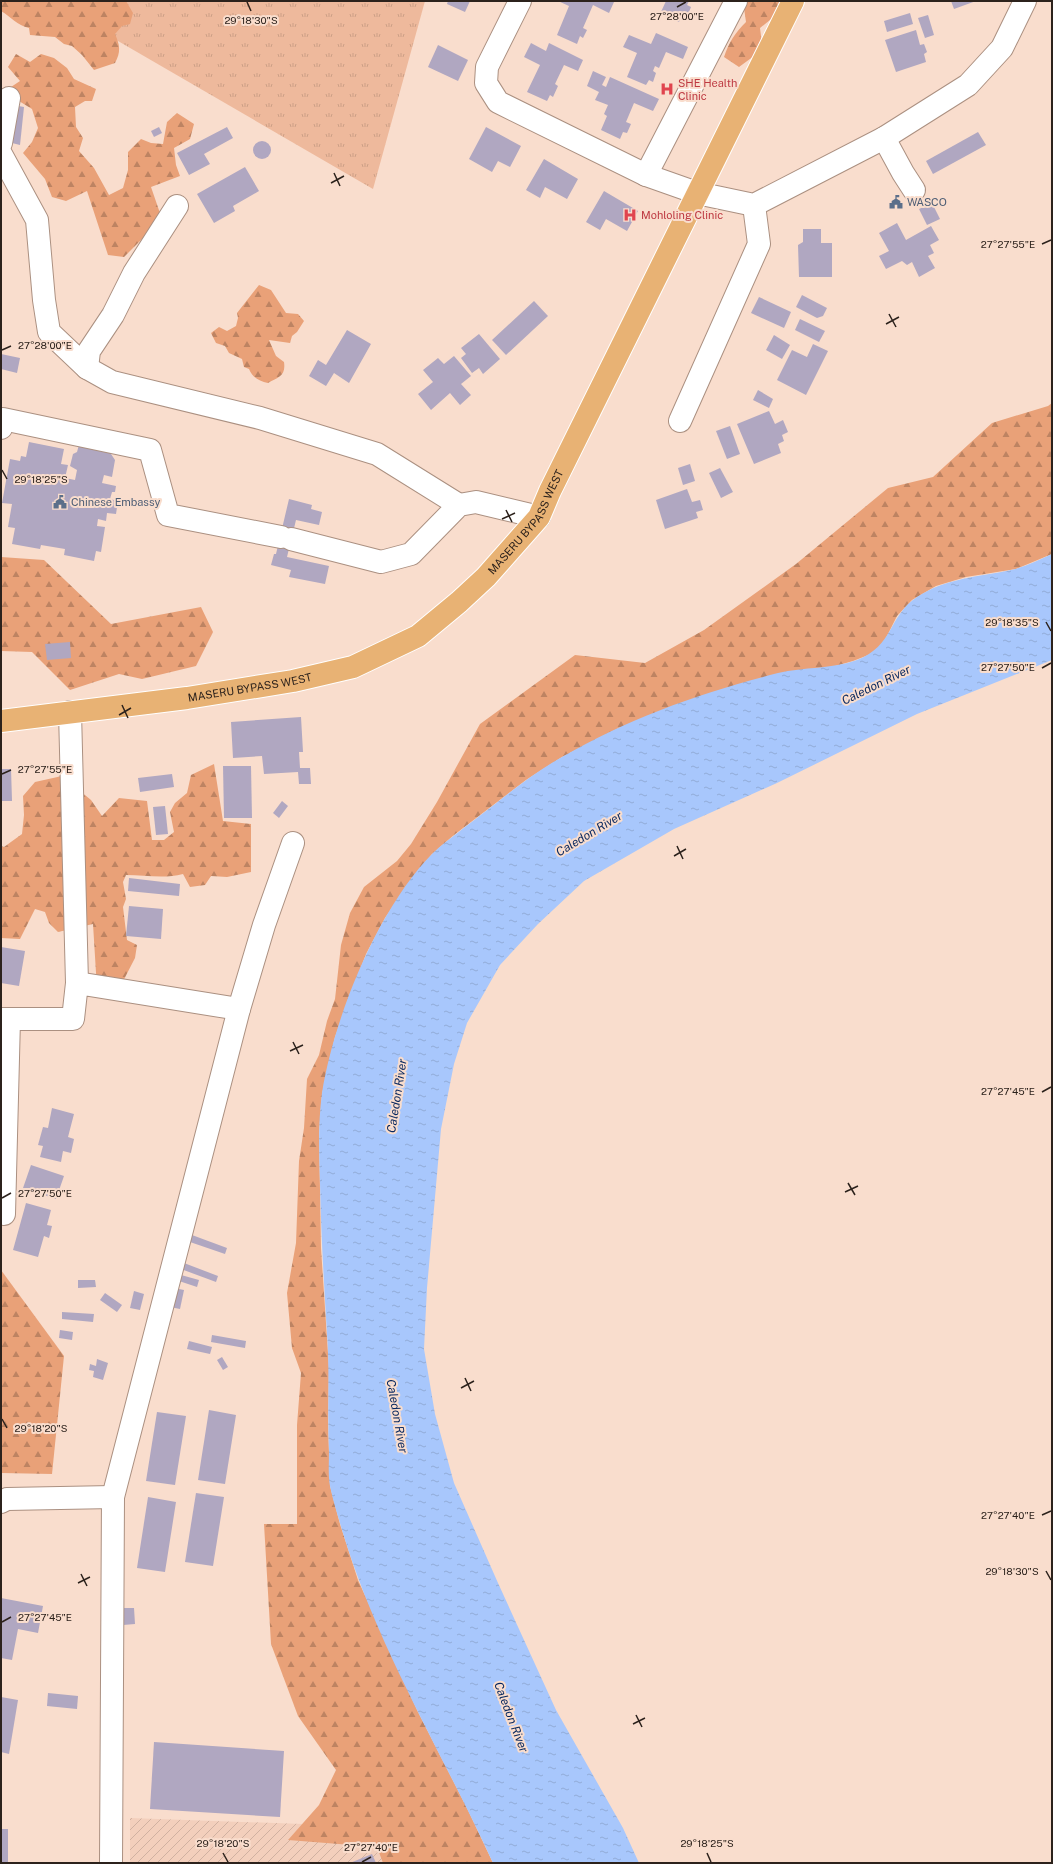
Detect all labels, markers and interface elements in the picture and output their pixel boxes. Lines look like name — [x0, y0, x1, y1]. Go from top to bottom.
text: 27°28'00"E — [650, 10, 704, 22]
text: 29°18'30"S — [224, 14, 278, 26]
place label: SHE Health Clinic — [678, 77, 737, 102]
hospital icon: SHE Health Clinic — [659, 81, 675, 97]
public building icon: WASCO — [888, 194, 904, 210]
place label: WASCO — [907, 196, 947, 208]
hospital icon: Mohloling Clinic — [622, 207, 638, 223]
place label: Mohloling Clinic — [641, 209, 723, 221]
text: 27°27'55"E — [981, 238, 1035, 250]
text: 27°28'00"E — [18, 339, 72, 351]
street label: MASERU BYPASS WEST — [485, 467, 566, 577]
text: 29°18'25"S — [14, 473, 68, 485]
public building icon: Chinese Embassy — [52, 494, 68, 510]
place label: Chinese Embassy — [71, 496, 160, 508]
text: 29°18'35"S — [985, 616, 1039, 628]
text: 27°27'50"E — [981, 661, 1035, 673]
water label: Caledon River — [839, 662, 913, 708]
street label: MASERU BYPASS WEST — [187, 671, 313, 704]
text: 27°27'55"E — [18, 763, 72, 775]
water label: Caledon River — [553, 809, 625, 859]
water label: Caledon River — [384, 1058, 410, 1134]
text: 27°27'45"E — [981, 1085, 1035, 1097]
text: 27°27'50"E — [18, 1187, 72, 1199]
water label: Caledon River — [384, 1378, 410, 1454]
text: 29°18'20"S — [15, 1422, 68, 1434]
text: 27°27'40"E — [981, 1509, 1035, 1521]
text: 29°18'30"S — [985, 1565, 1039, 1577]
text: 27°27'45"E — [18, 1611, 72, 1623]
water label: Caledon River — [491, 1680, 531, 1755]
text: 29°18'20"S — [197, 1837, 250, 1849]
text: 29°18'25"S — [680, 1837, 734, 1849]
text: 27°27'40"E — [344, 1841, 398, 1853]

